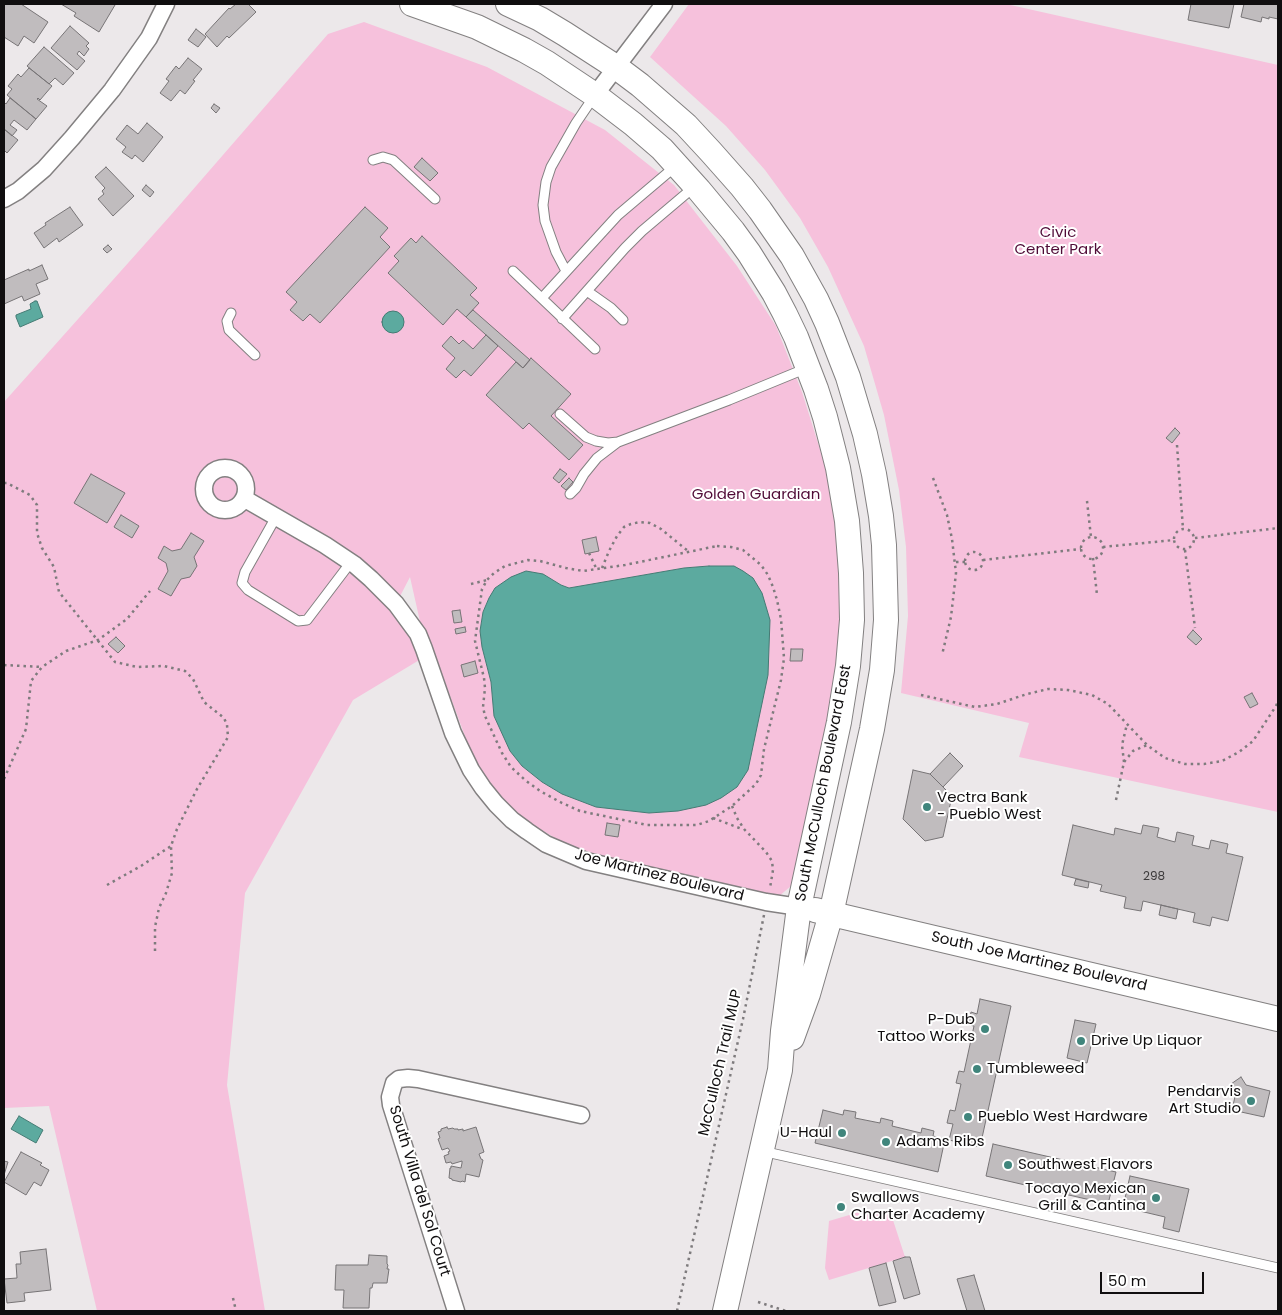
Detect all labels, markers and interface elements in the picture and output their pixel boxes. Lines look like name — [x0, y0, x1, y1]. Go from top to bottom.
park label: Civic Center Park — [1015, 224, 1101, 259]
park label: Golden Guardian — [692, 486, 820, 504]
street label: South McCulloch Boulevard East — [792, 663, 856, 903]
place label: Vectra Bank - Pueblo West — [937, 789, 1042, 824]
marker: Vectra Bank - Pueblo West — [921, 801, 933, 813]
street label: Joe Martinez Boulevard — [572, 846, 746, 906]
house number: 298 — [1143, 870, 1165, 884]
street label: South Joe Martinez Boulevard — [929, 928, 1149, 996]
street label: McCulloch Trail MUP — [695, 988, 747, 1138]
place label: P-Dub Tattoo Works — [877, 1011, 975, 1046]
marker: P-Dub Tattoo Works — [979, 1023, 991, 1035]
place label: Drive Up Liquor — [1091, 1032, 1202, 1050]
marker: Drive Up Liquor — [1075, 1035, 1087, 1047]
place label: Tumbleweed — [987, 1060, 1084, 1078]
marker: Tumbleweed — [971, 1063, 983, 1075]
place label: Pendarvis Art Studio — [1168, 1083, 1241, 1118]
marker: Pendarvis Art Studio — [1245, 1095, 1257, 1107]
street label: South Villa del Sol Court — [384, 1103, 454, 1279]
place label: Pueblo West Hardware — [978, 1108, 1148, 1126]
marker: Pueblo West Hardware — [962, 1111, 974, 1123]
place label: U-Haul — [780, 1124, 832, 1142]
marker: U-Haul — [836, 1127, 848, 1139]
place label: Adams Ribs — [896, 1133, 984, 1151]
marker: Adams Ribs — [880, 1136, 892, 1148]
place label: Southwest Flavors — [1018, 1156, 1153, 1174]
marker: Southwest Flavors — [1002, 1159, 1014, 1171]
place label: Tocayo Mexican Grill & Cantina — [1025, 1180, 1146, 1215]
place label: Swallows Charter Academy — [851, 1189, 985, 1224]
marker: Tocayo Mexican Grill & Cantina — [1150, 1192, 1162, 1204]
marker: Swallows Charter Academy — [835, 1201, 847, 1213]
scale bar — [1102, 1262, 1206, 1294]
text: 50 m — [1108, 1270, 1146, 1291]

